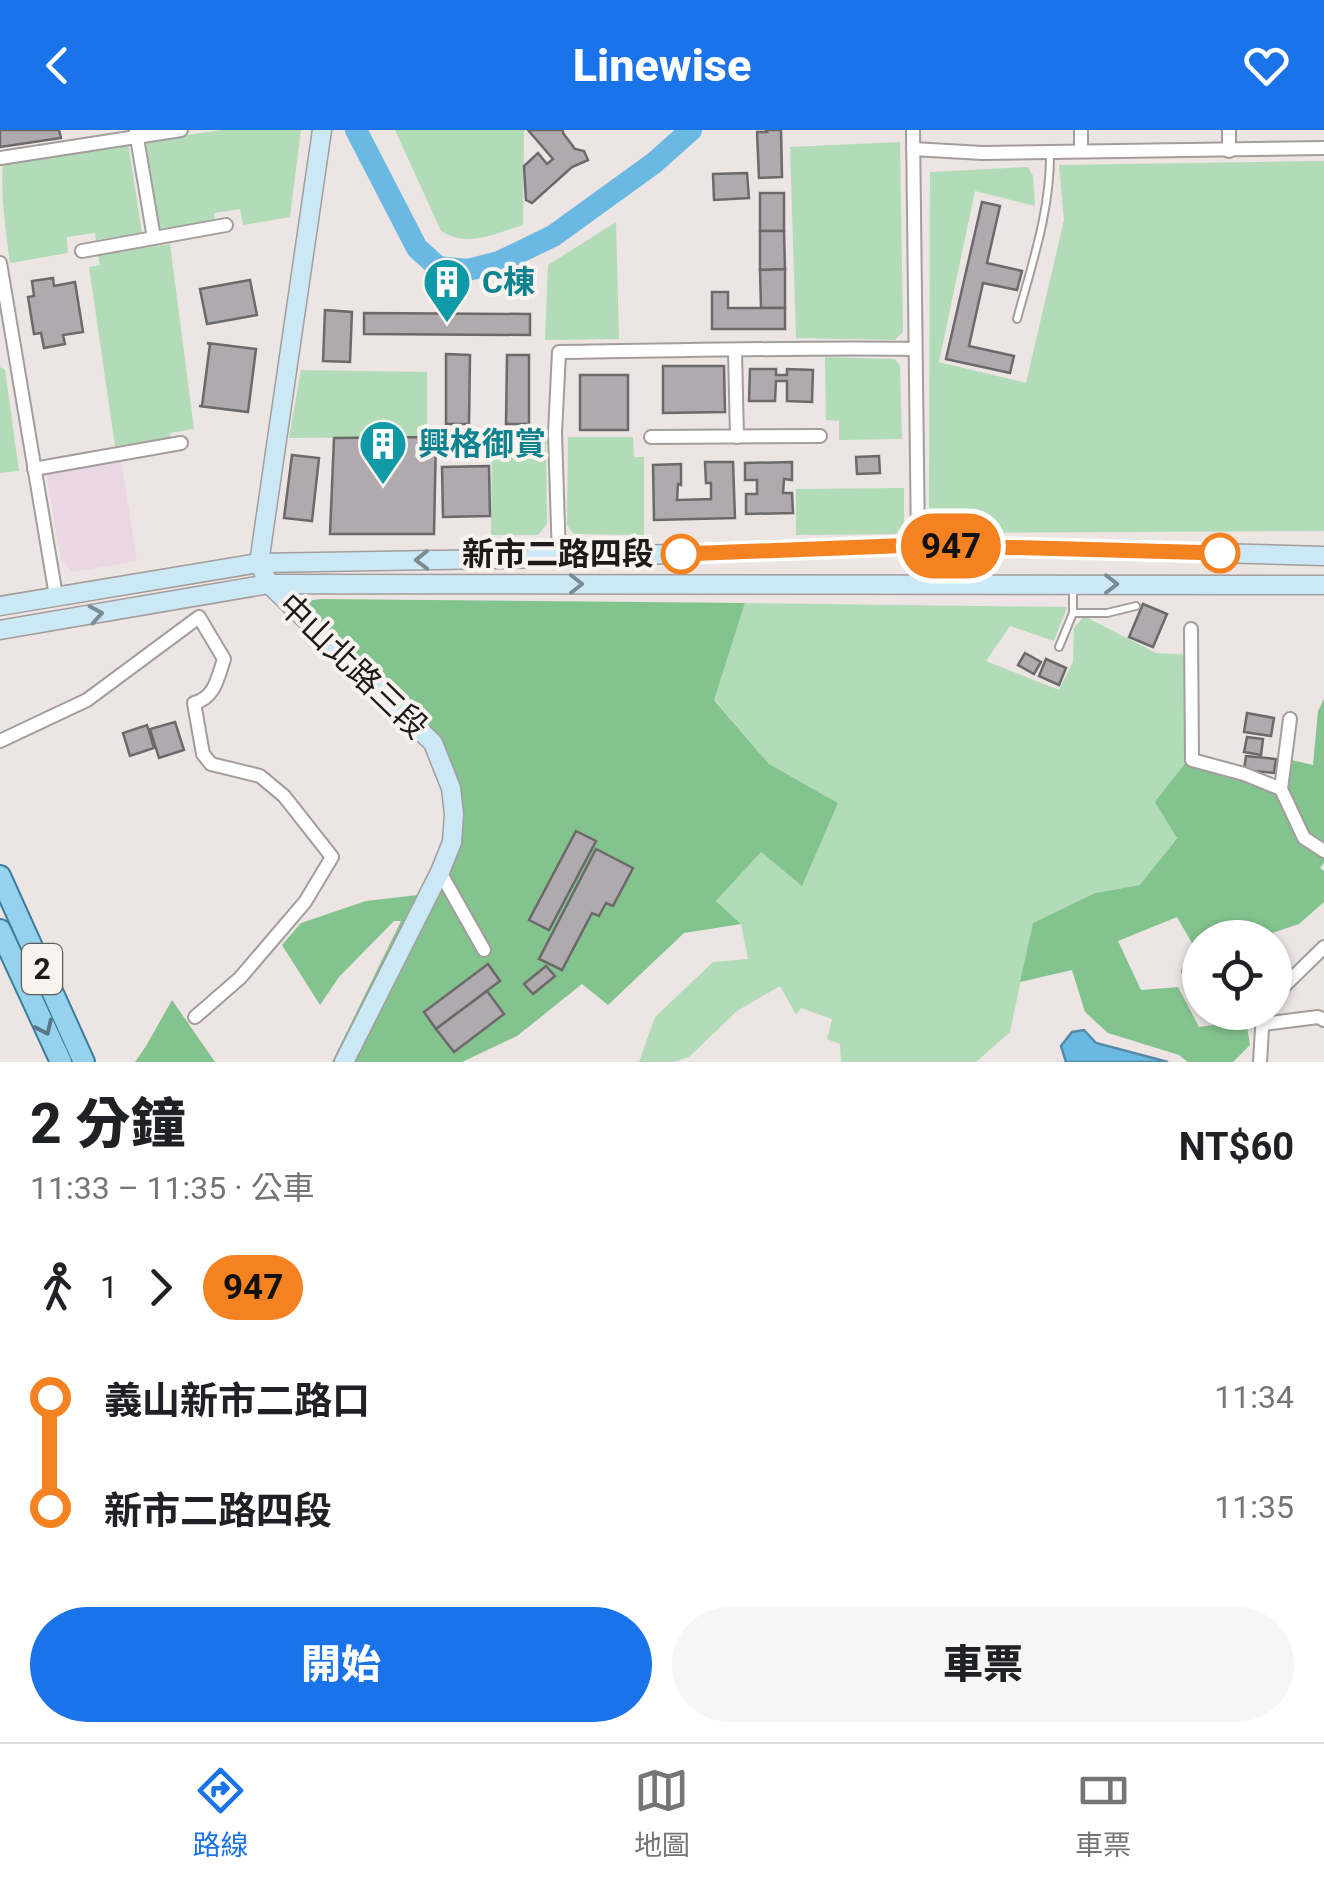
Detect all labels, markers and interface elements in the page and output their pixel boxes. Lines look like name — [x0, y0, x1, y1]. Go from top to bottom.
icon: back — [30, 38, 85, 93]
icon: heart — [1239, 38, 1294, 93]
text: Linewise — [573, 39, 751, 92]
building icon: C棟 — [421, 256, 473, 324]
place label: C棟 — [482, 263, 535, 301]
building icon: 興格御賞 — [357, 418, 409, 486]
place label: 興格御賞 — [418, 425, 546, 463]
line badge: 947 — [894, 514, 1008, 578]
text: 947 — [921, 526, 981, 567]
unlabelled marker — [1201, 534, 1239, 572]
place label: 新市二路四段 — [462, 535, 654, 573]
marker: 新市二路四段 — [662, 535, 700, 573]
one-way arrow — [413, 550, 429, 571]
one-way arrow — [570, 573, 585, 595]
one-way arrow — [1104, 573, 1120, 595]
street label: 中山北路三段 — [271, 586, 435, 746]
one-way arrow — [88, 604, 104, 625]
map controls — [1182, 920, 1292, 1030]
button: locate — [1182, 920, 1292, 1030]
road number: 2 — [22, 944, 62, 994]
one-way arrow — [33, 1018, 53, 1036]
text: 2 分鐘 — [30, 1092, 185, 1156]
text: NT$60 — [1179, 1125, 1294, 1169]
text: 11:33 – 11:35 · 公車 — [30, 1169, 315, 1207]
icon: walk — [30, 1260, 85, 1315]
icon: forward — [133, 1260, 188, 1315]
text: 947 — [223, 1267, 283, 1308]
text: 1 — [100, 1268, 118, 1306]
text: 11:34 — [1214, 1378, 1294, 1416]
text: 義山新市二路口 — [104, 1379, 370, 1423]
text: 11:35 — [1214, 1488, 1294, 1526]
text: 新市二路四段 — [104, 1489, 332, 1533]
button: 開始 — [30, 1607, 652, 1722]
button: 車票 — [672, 1607, 1294, 1722]
tab: 路線 — [193, 1763, 249, 1863]
tab: 地圖 — [634, 1763, 690, 1863]
tab: 車票 — [1075, 1763, 1131, 1863]

